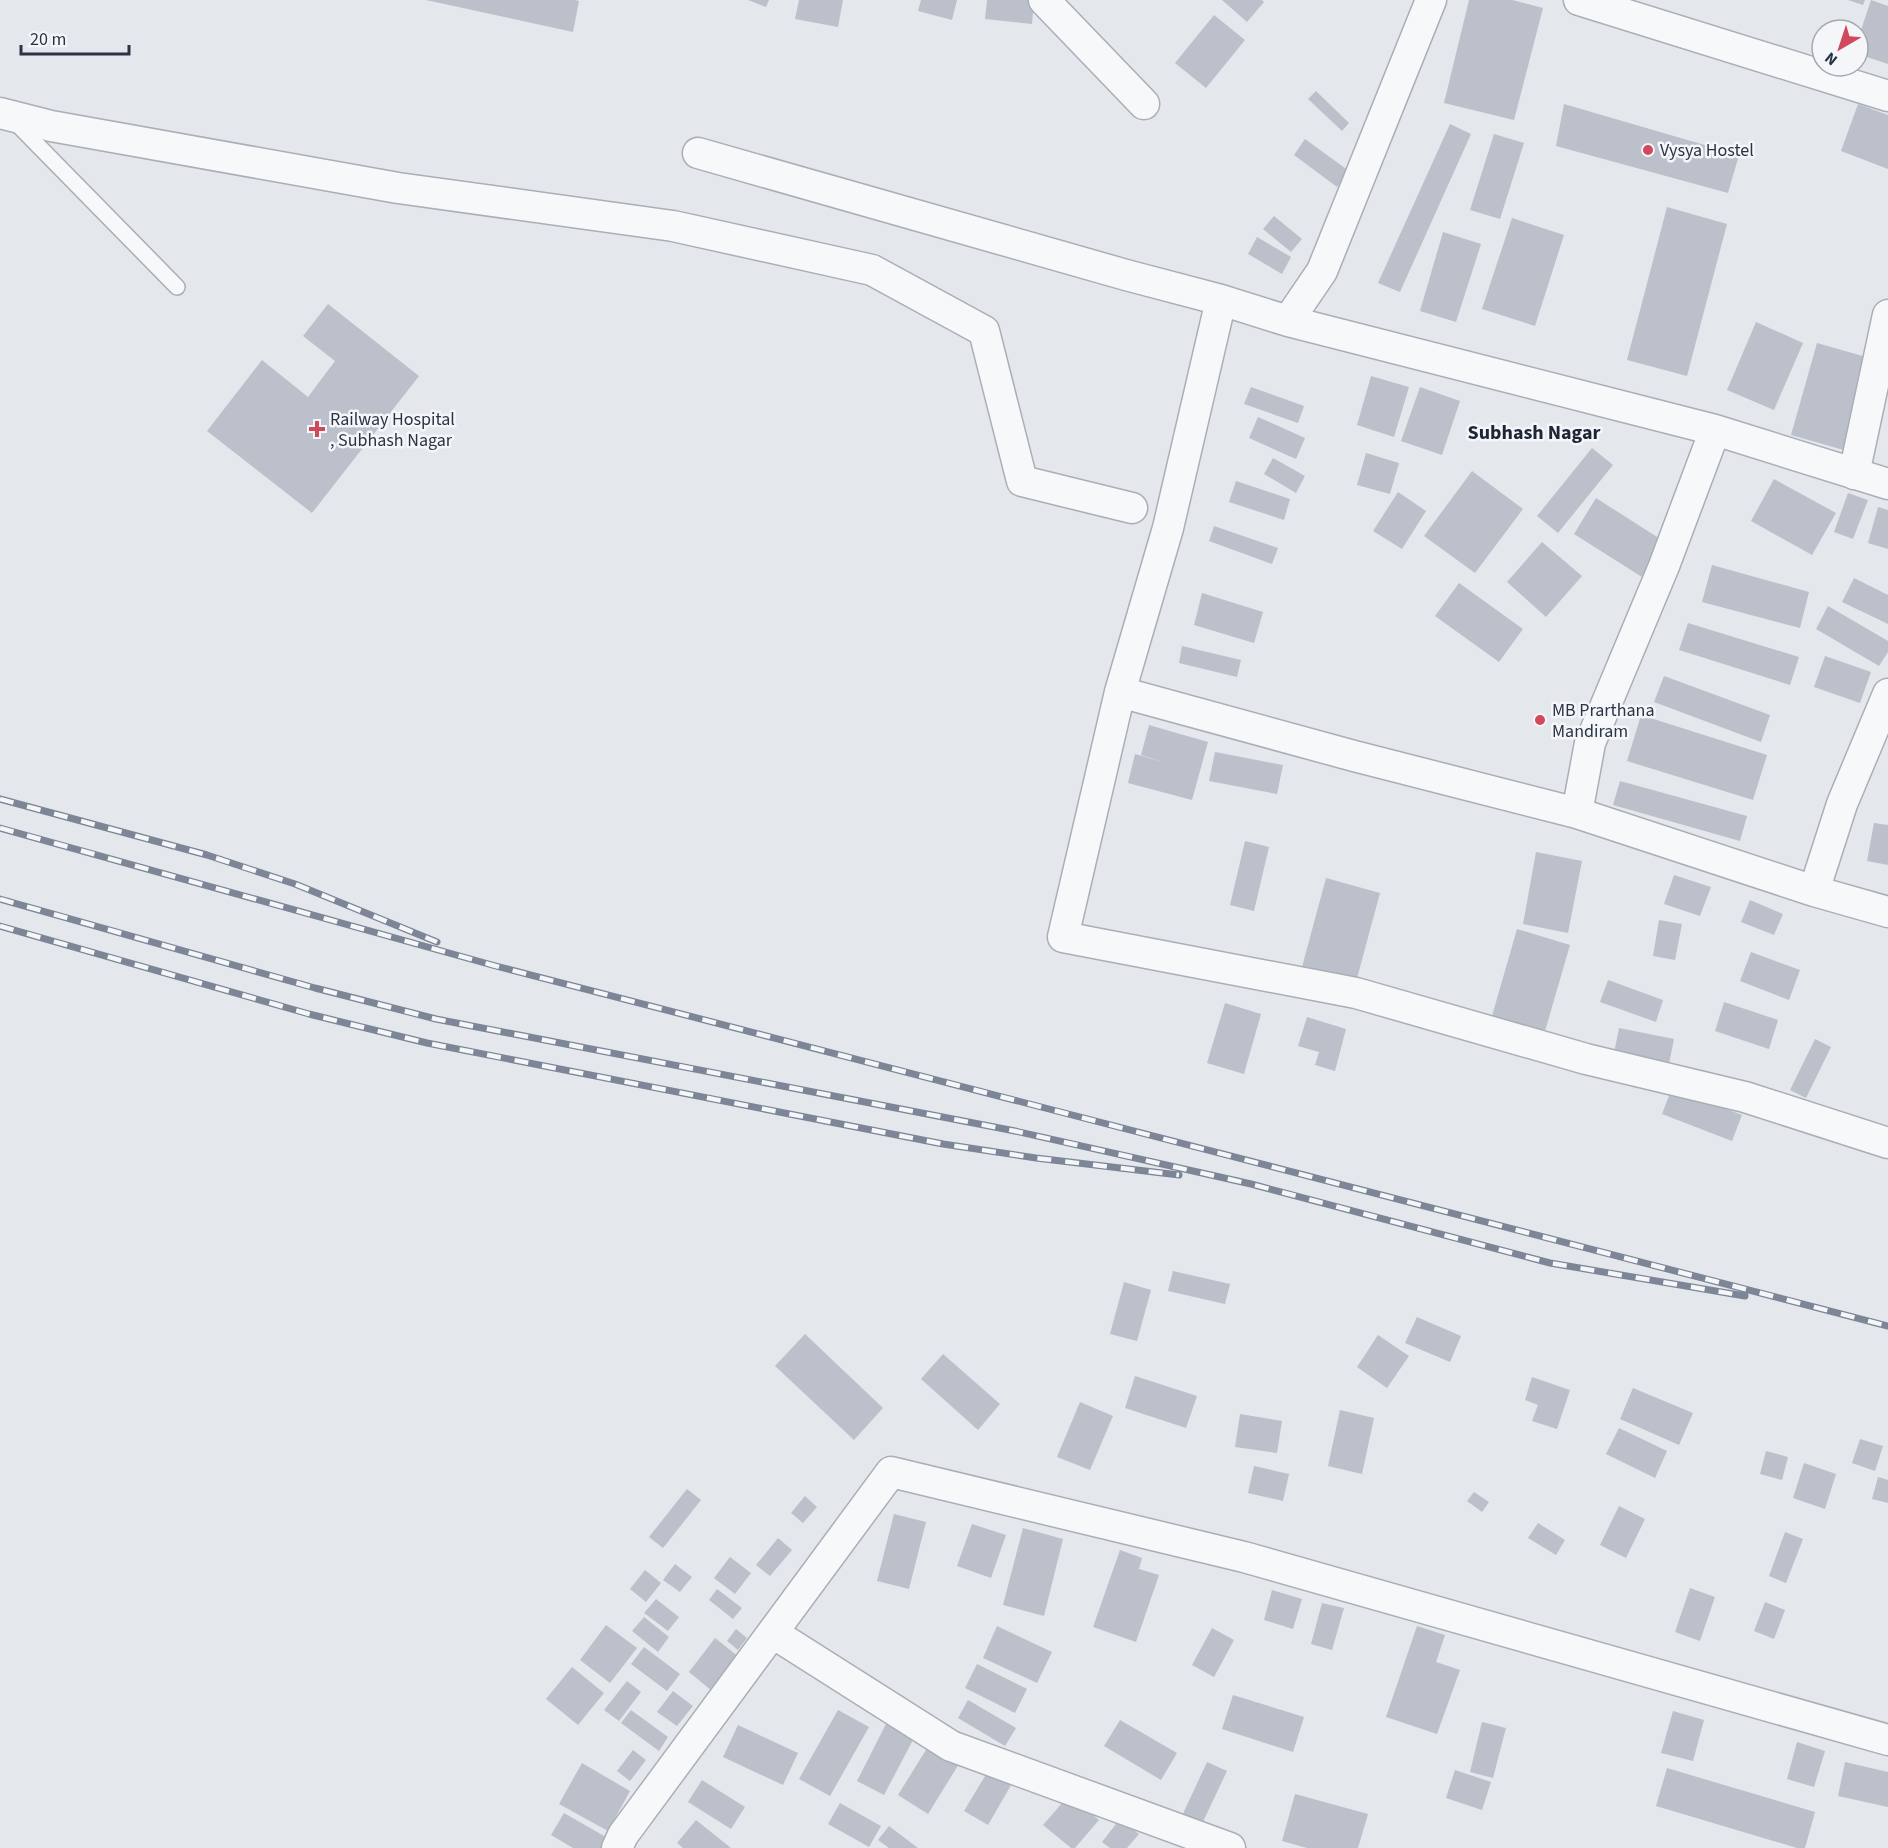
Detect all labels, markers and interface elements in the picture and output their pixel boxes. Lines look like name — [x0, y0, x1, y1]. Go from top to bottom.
scale bar — [21, 18, 129, 56]
north arrow — [1810, 18, 1870, 78]
text: 20 m — [30, 27, 66, 52]
text: N — [1820, 47, 1842, 71]
place label: Vysya Hostel — [1660, 138, 1754, 163]
marker: Vysya Hostel — [1641, 143, 1655, 157]
place label: Railway Hospital , Subhash Nagar — [330, 407, 455, 453]
district label: Subhash Nagar — [1468, 419, 1600, 447]
marker: Railway Hospital , Subhash Nagar — [308, 420, 326, 438]
place label: MB Prarthana Mandiram — [1552, 698, 1654, 744]
marker: MB Prarthana Mandiram — [1533, 713, 1547, 727]

